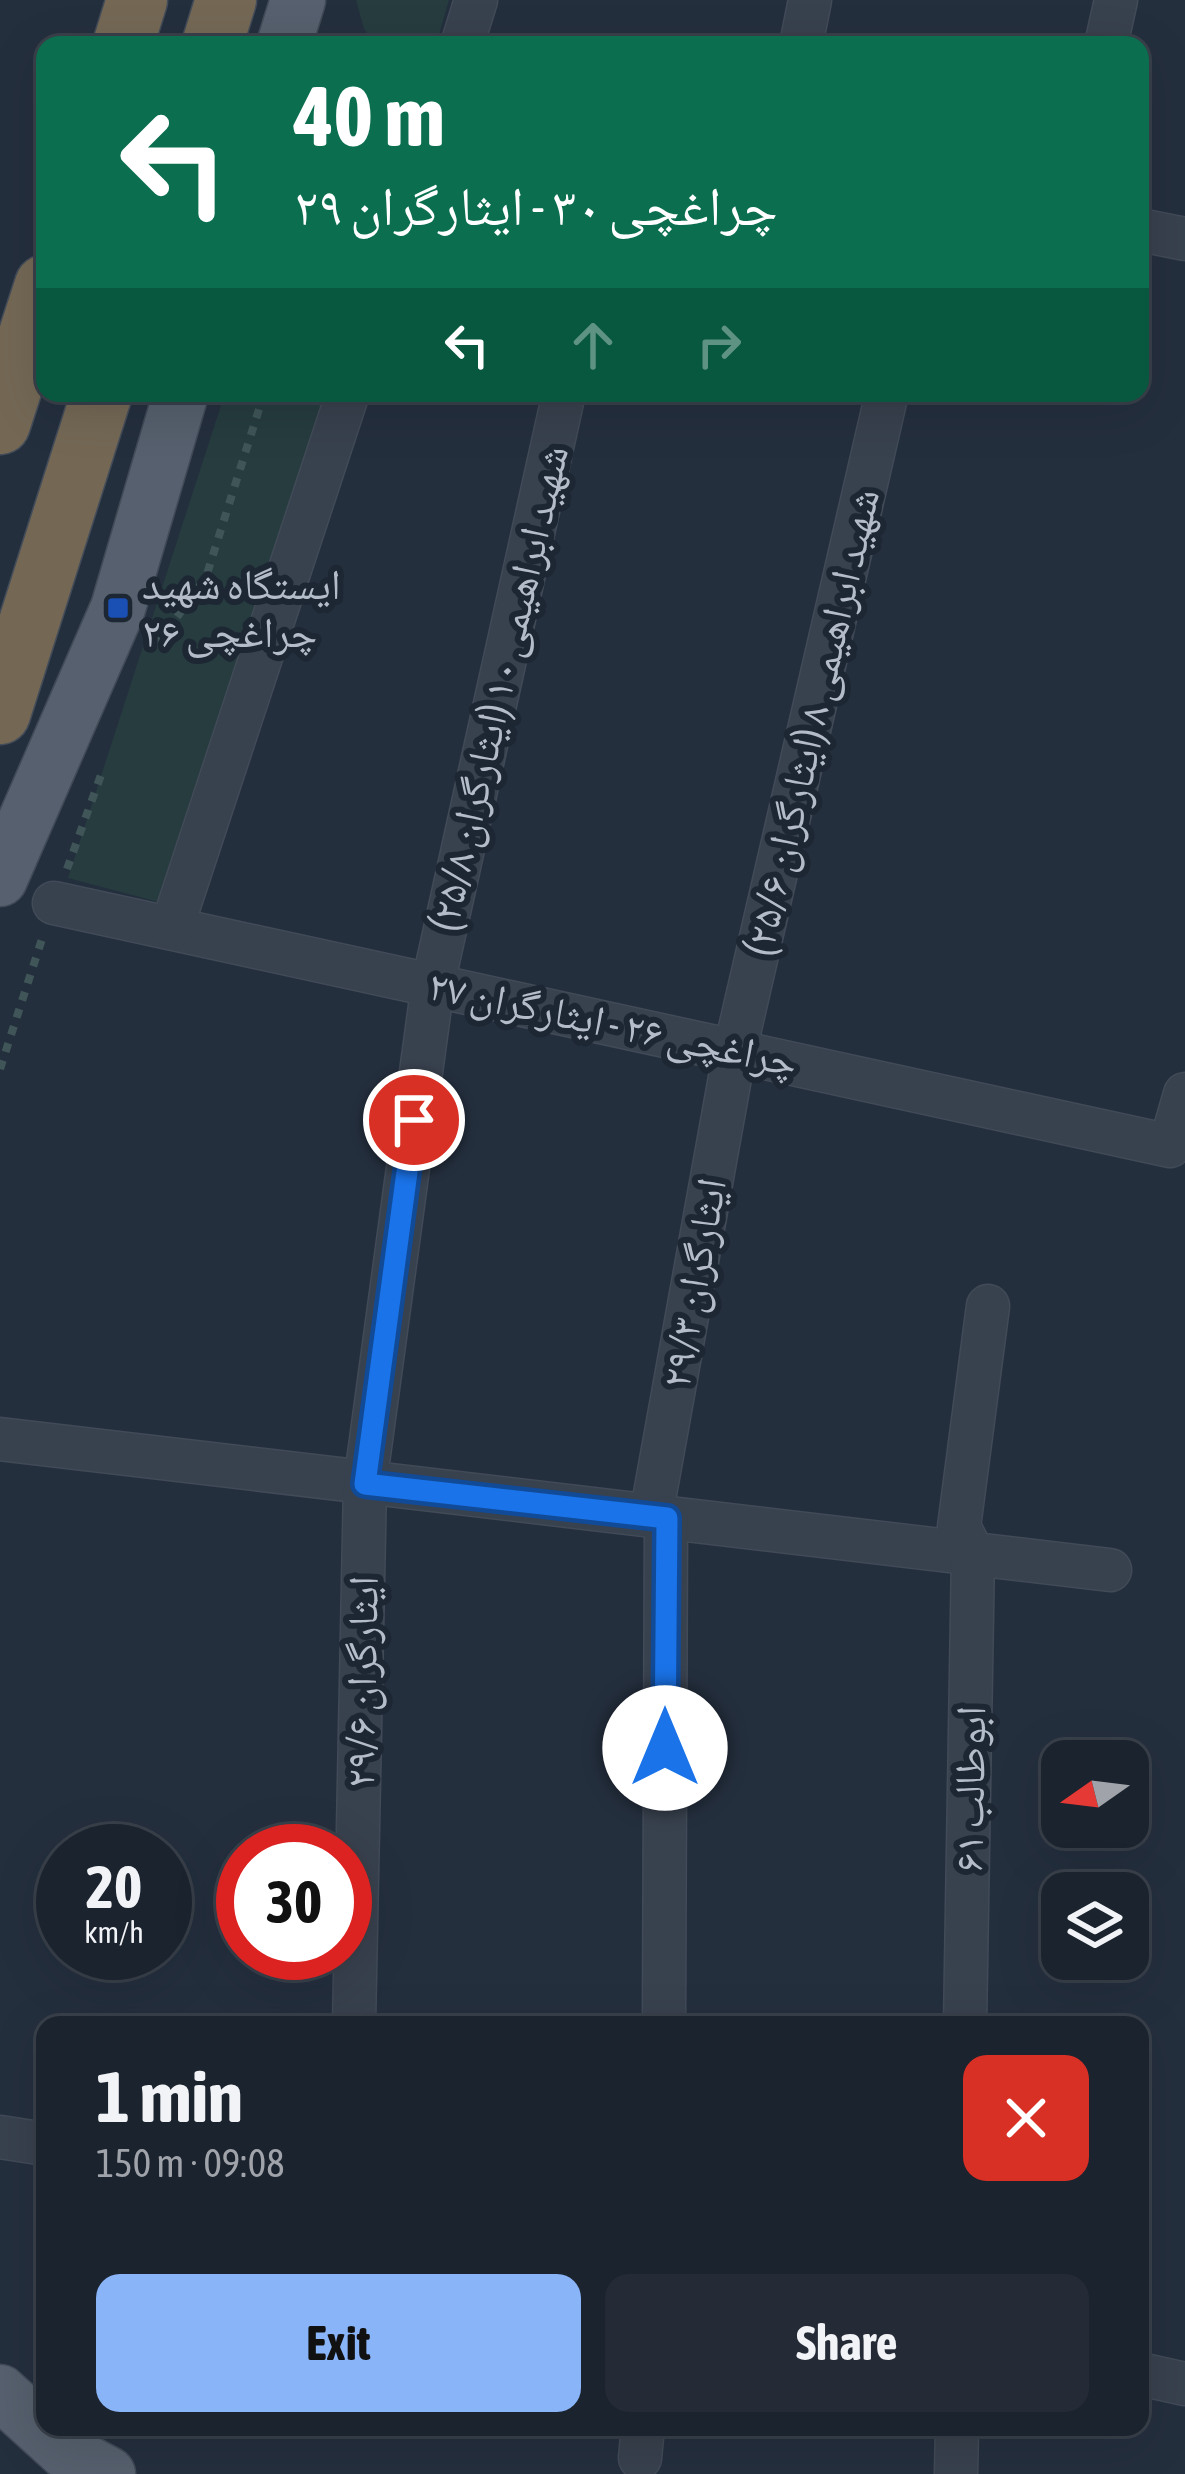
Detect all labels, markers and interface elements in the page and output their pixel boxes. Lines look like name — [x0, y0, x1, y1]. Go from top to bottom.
text: 40 m — [294, 68, 445, 164]
icon: left — [96, 84, 252, 240]
text: چراغچی ۳۰ - ایثارگران ۲۹ — [294, 175, 778, 236]
icon: left — [434, 312, 500, 378]
icon: ahead — [560, 312, 626, 378]
icon: right — [686, 312, 752, 378]
street label: شهید ابراهیمی ۱۰ (ایثارگران ۲۵/۸) — [419, 441, 579, 936]
street label: شهید ابراهیمی ۸ (ایثارگران ۲۵/۶) — [734, 484, 890, 961]
place label: ایستگاه شهید چراغچی ۲۶ — [142, 560, 341, 658]
marker: ایستگاه شهید چراغچی ۲۶ — [105, 595, 131, 621]
street label: چراغچی ۲۶ - ایثارگران ۲۷ — [424, 960, 802, 1088]
pin — [363, 1069, 465, 1171]
icon: arrive — [381, 1087, 447, 1153]
street label: ایثارگران ۲۹/۳ — [651, 1174, 737, 1392]
street label: ایثارگران ۲۹/۶ — [335, 1576, 389, 1788]
position arrow — [602, 1685, 728, 1811]
street label: ابوطالب ۶۱ — [944, 1705, 995, 1873]
north arrow — [1041, 1740, 1149, 1848]
map controls — [1041, 1740, 1149, 1980]
speed limit sign: 30 — [216, 1824, 372, 1980]
text: 20 — [86, 1852, 142, 1921]
button: layers — [1041, 1872, 1149, 1980]
text: km/h — [84, 1915, 144, 1949]
text: 1 min — [96, 2055, 243, 2137]
button: close — [963, 2055, 1089, 2181]
text: 150 m · 09:08 — [96, 2141, 285, 2185]
button: Exit — [96, 2274, 581, 2412]
button: Share — [605, 2274, 1089, 2412]

